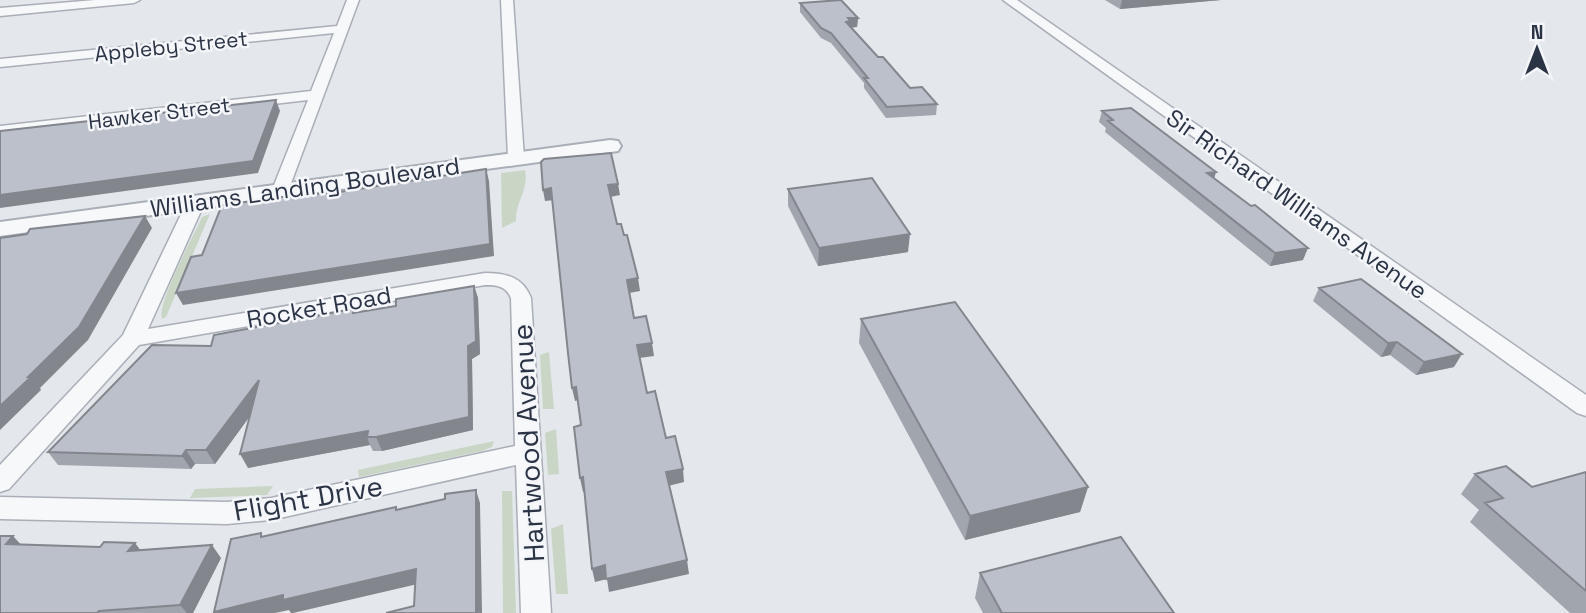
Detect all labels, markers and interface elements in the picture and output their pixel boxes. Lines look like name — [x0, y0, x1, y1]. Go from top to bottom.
north arrow — [1502, 14, 1572, 84]
text: N — [1531, 20, 1543, 45]
street label: Appleby Street — [93, 25, 249, 67]
street label: Hawker Street — [86, 91, 232, 135]
street label: Sir Richard Williams Avenue — [1160, 102, 1434, 306]
street label: Williams Landing Boulevard — [148, 150, 462, 224]
street label: Rocket Road — [244, 279, 394, 335]
street label: Hartwood Avenue — [504, 323, 552, 563]
street label: Flight Drive — [231, 467, 385, 529]

